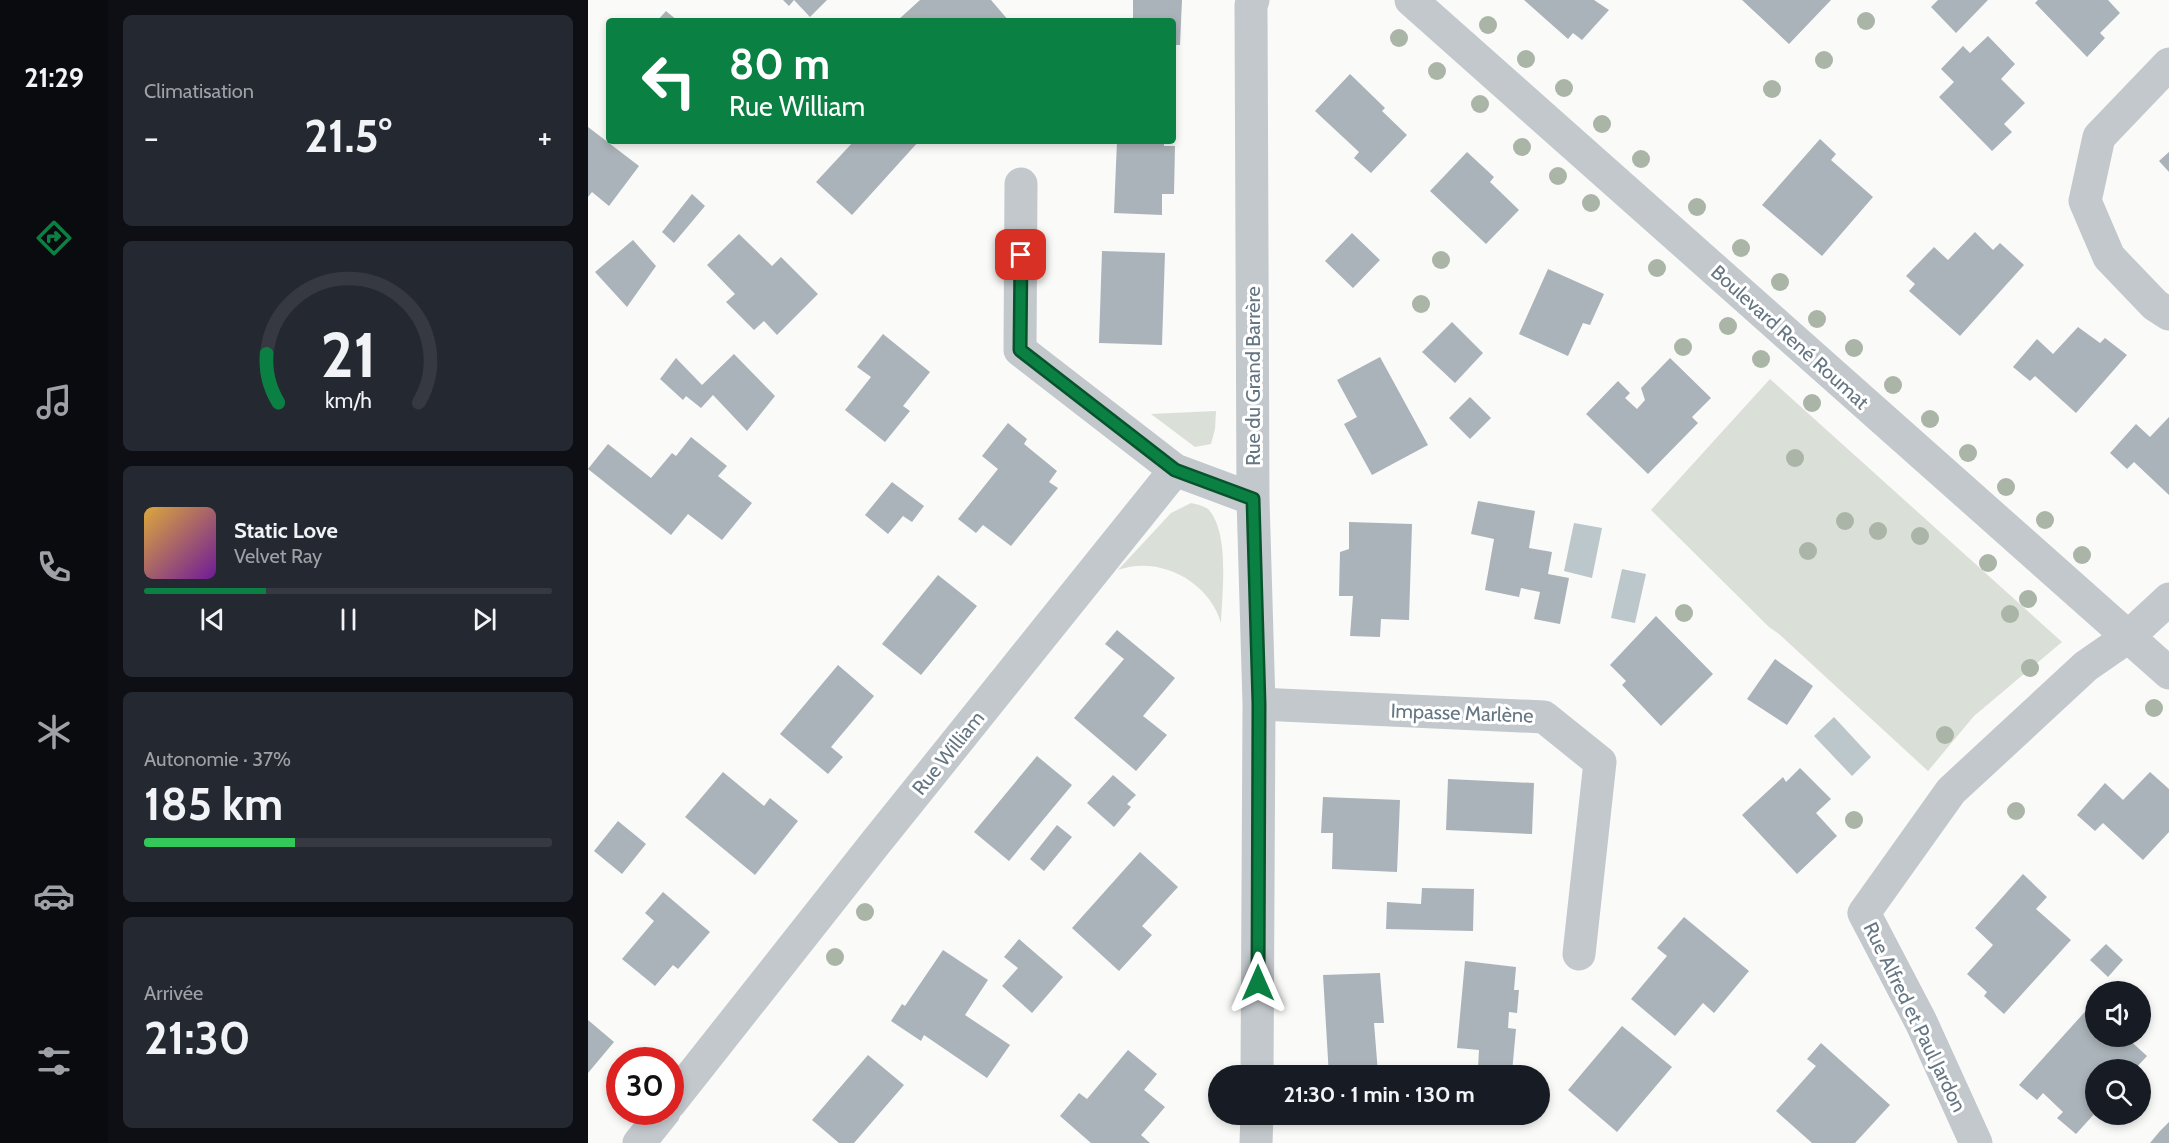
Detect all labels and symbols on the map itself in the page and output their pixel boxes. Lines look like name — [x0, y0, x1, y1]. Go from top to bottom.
pin — [995, 229, 1046, 280]
street label: Boulevard René Roumat — [1706, 260, 1874, 414]
street label: Rue du Grand Barrère — [1241, 286, 1265, 466]
street label: Impasse Marlène — [1390, 699, 1534, 727]
street label: Rue William — [907, 706, 989, 800]
street label: Rue Alfred et Paul Jardon — [1859, 918, 1971, 1116]
position arrow — [1226, 951, 1290, 1015]
speed limit sign: 30 — [606, 1047, 684, 1125]

